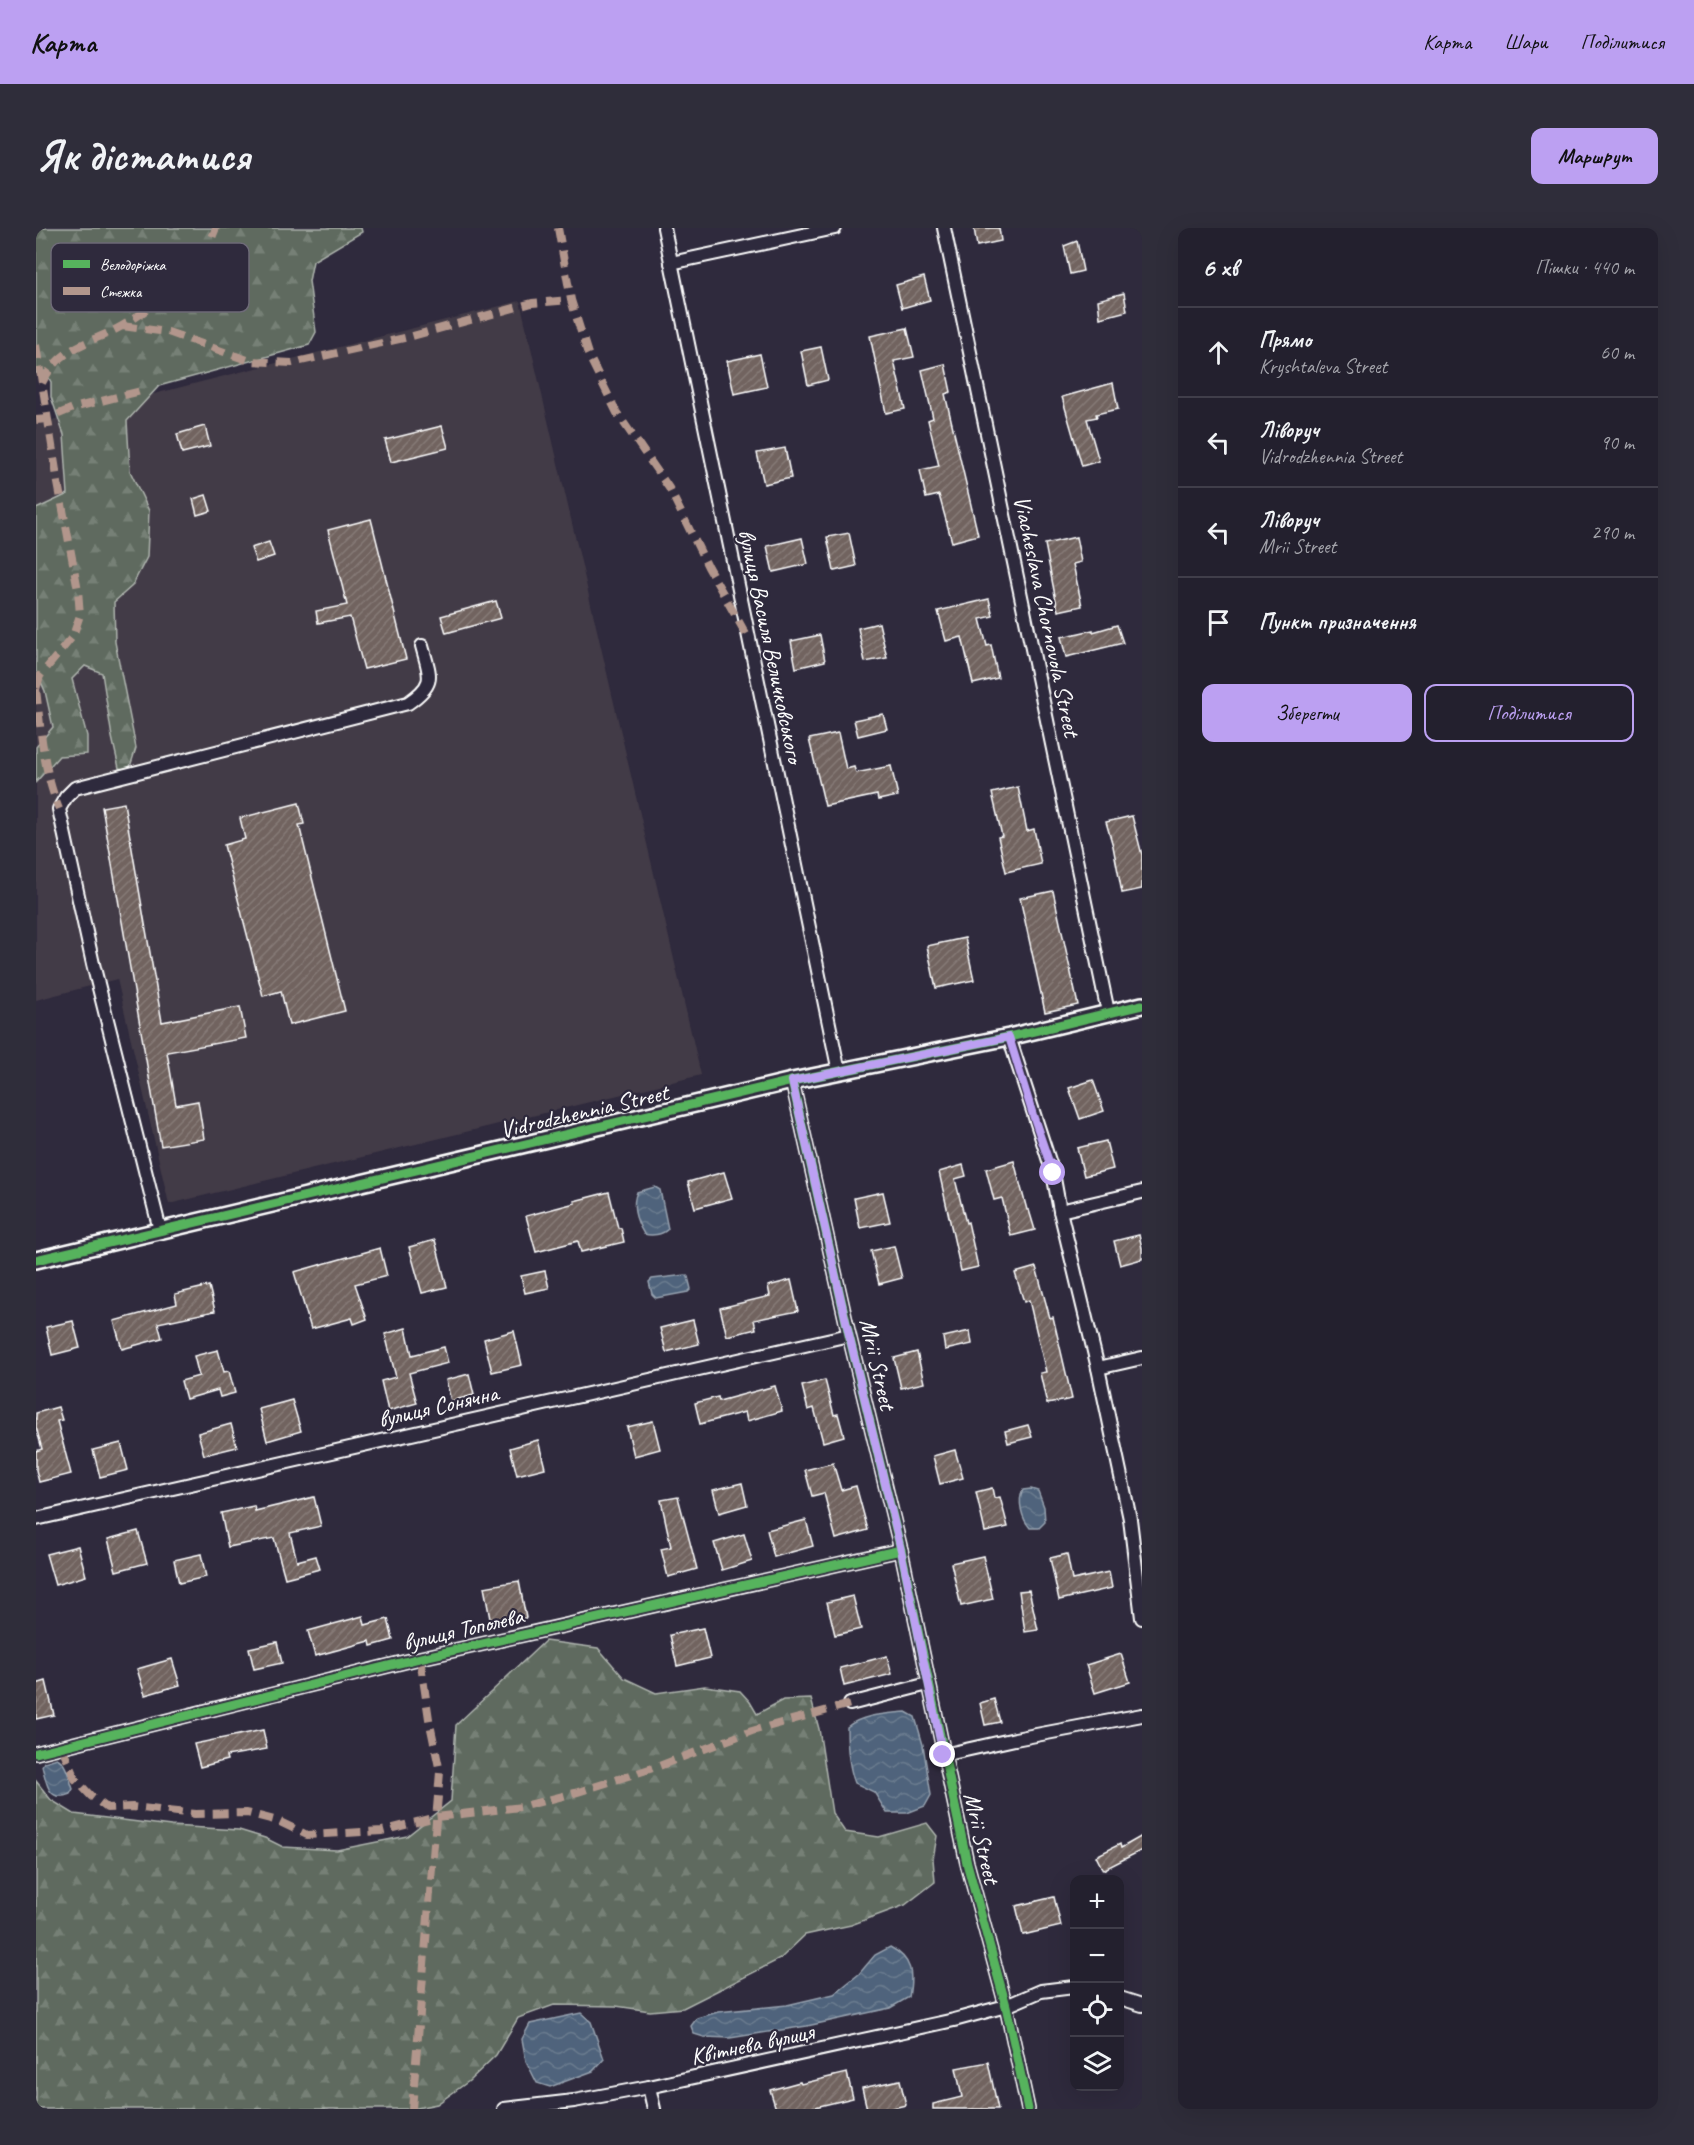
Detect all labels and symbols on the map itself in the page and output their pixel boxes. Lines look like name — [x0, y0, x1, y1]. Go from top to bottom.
legend — [51, 243, 249, 312]
text: Велодоріжка — [100, 255, 167, 275]
text: Стежка — [100, 282, 143, 302]
street label: Viacheslava Chornovola Street — [1007, 493, 1088, 741]
street label: вулиця Василя Величковського — [732, 526, 811, 768]
street label: Vidrodzhennia Street — [497, 1077, 673, 1145]
route start — [1039, 1159, 1065, 1185]
street label: Mrii Street — [853, 1316, 903, 1414]
street label: вулиця Сонячна — [375, 1377, 503, 1434]
street label: вулиця Тополева — [400, 1600, 528, 1657]
route end — [929, 1741, 955, 1767]
street label: Mrii Street — [957, 1790, 1007, 1888]
street label: Квітнева вулиця — [688, 2016, 818, 2072]

